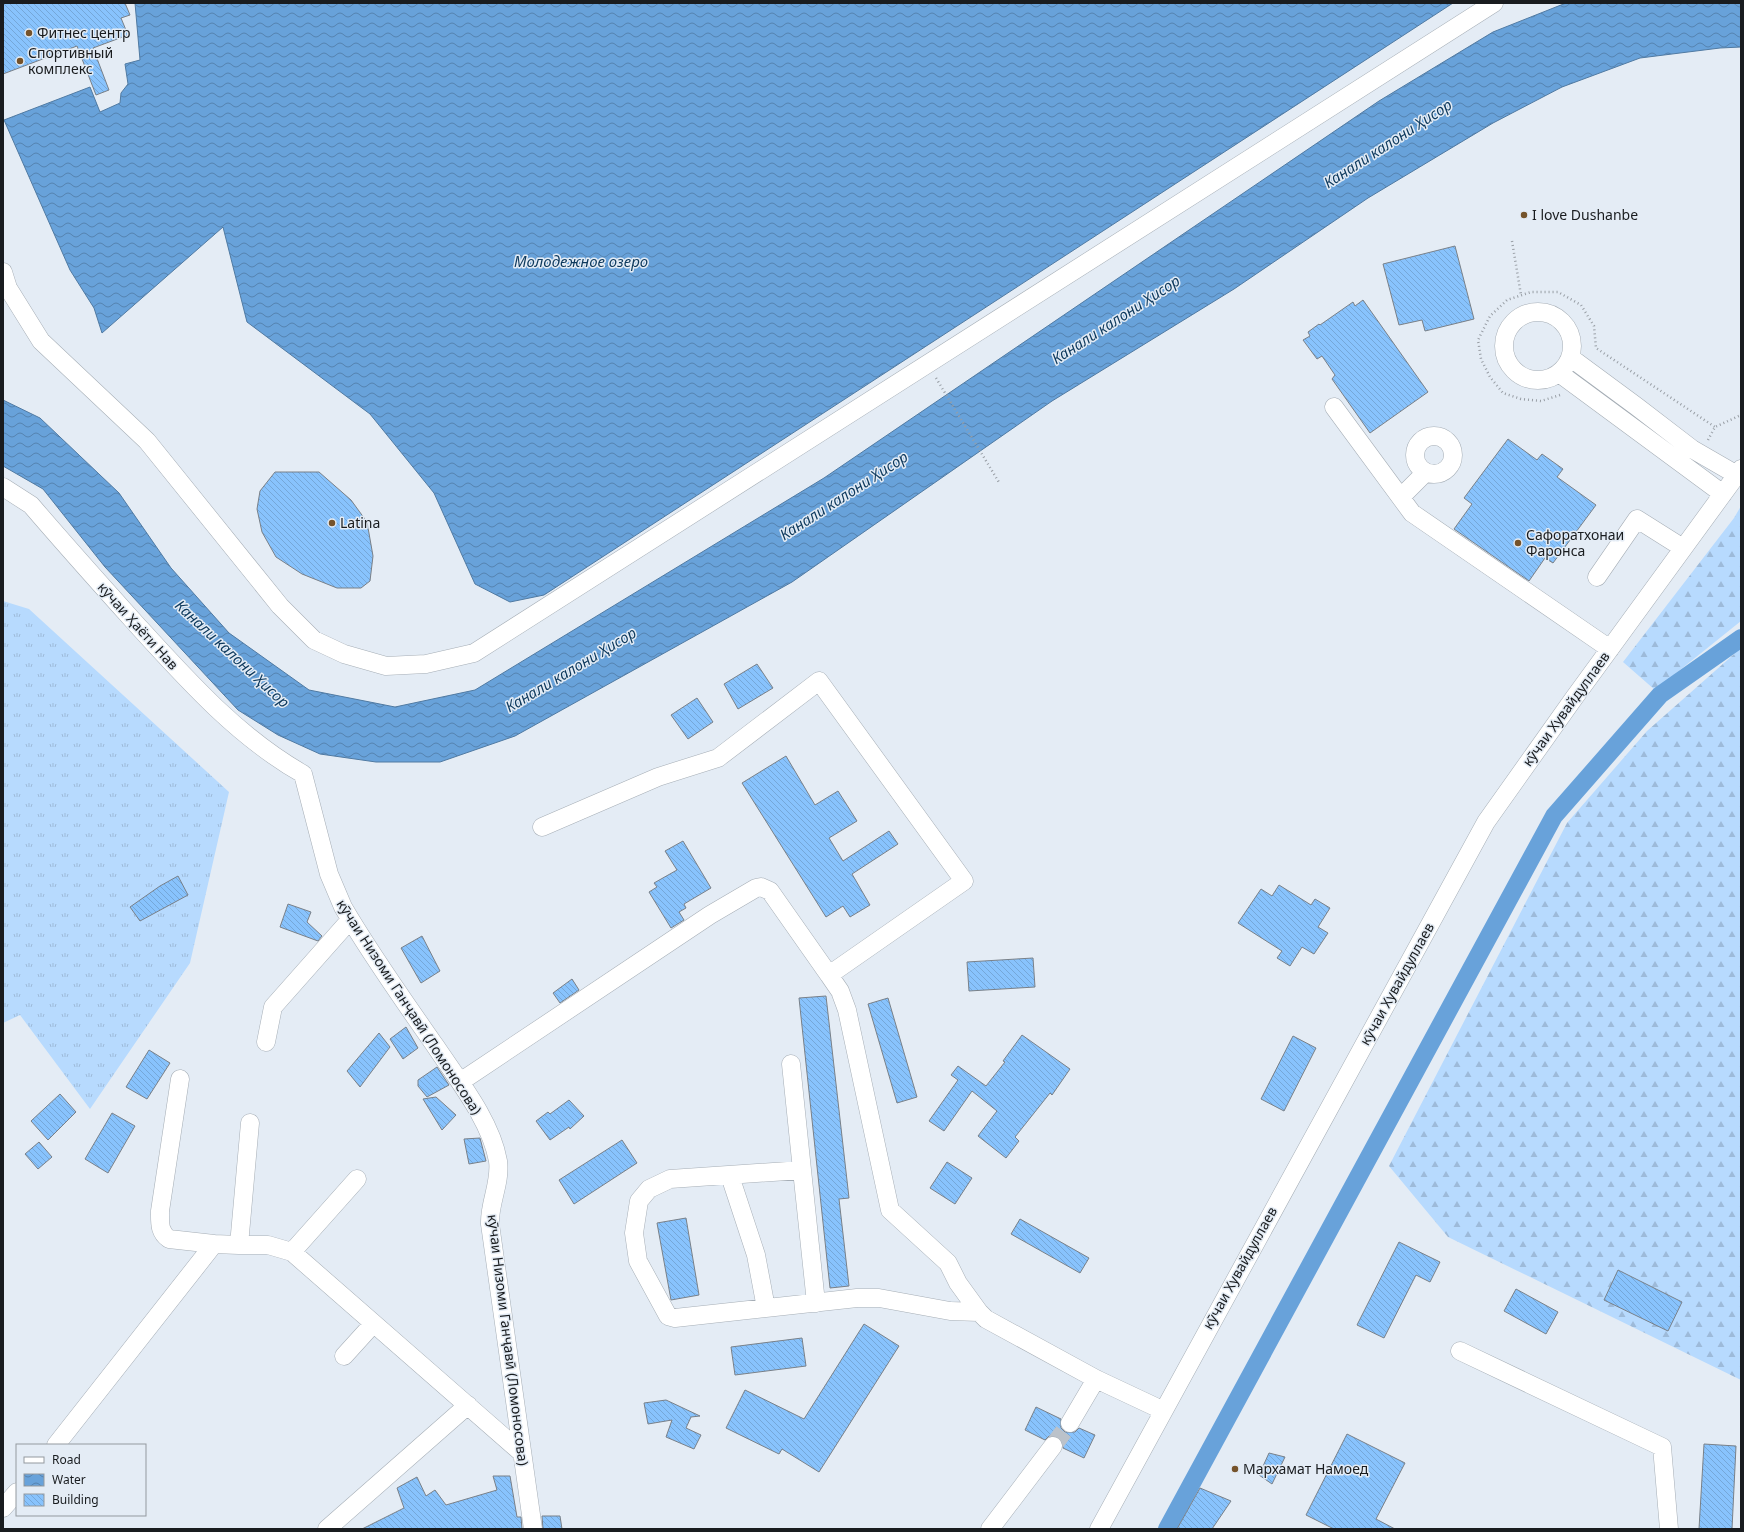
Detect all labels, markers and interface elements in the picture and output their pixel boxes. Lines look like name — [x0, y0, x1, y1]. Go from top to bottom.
place label: Фитнес центр — [37, 23, 130, 42]
marker: Фитнес центр — [24, 28, 34, 38]
place label: Спортивный комплекс — [28, 43, 113, 78]
marker: Спортивный комплекс — [15, 56, 25, 66]
water label: Канали калони Ҳисор — [1319, 94, 1455, 192]
place label: I love Dushanbe — [1532, 205, 1638, 224]
marker: I love Dushanbe — [1519, 210, 1529, 220]
water label: Молодежное озеро — [514, 251, 648, 271]
water label: Канали калони Ҳисор — [1047, 270, 1183, 368]
water label: Канали калони Ҳисор — [775, 446, 911, 544]
place label: Latina — [340, 513, 380, 532]
marker: Latina — [327, 518, 337, 528]
place label: Сафоратхонаи Фаронса — [1526, 525, 1624, 560]
marker: Сафоратхонаи Фаронса — [1513, 538, 1523, 548]
street label: кӯчаи Ҳаёти Нав — [94, 578, 183, 674]
water label: Канали калони Ҳисор — [171, 595, 294, 711]
water label: Канали калони Ҳисор — [501, 622, 640, 716]
street label: кӯчаи Хувайдуллаев — [1518, 648, 1614, 770]
street label: кӯчаи Низоми Ганҷавӣ (Ломоносова) — [333, 895, 486, 1118]
street label: кӯчаи Хувайдуллаев — [1355, 919, 1438, 1048]
street label: кӯчаи Хувайдуллаев — [1198, 1203, 1281, 1332]
street label: кӯчаи Низоми Ганҷавӣ (Ломоносова) — [484, 1213, 533, 1467]
legend — [16, 1444, 146, 1516]
text: Road — [52, 1451, 81, 1468]
place label: Мархамат Намоед — [1243, 1459, 1369, 1478]
marker: Мархамат Намоед — [1230, 1464, 1240, 1474]
text: Water — [52, 1471, 86, 1488]
text: Building — [52, 1491, 99, 1508]

